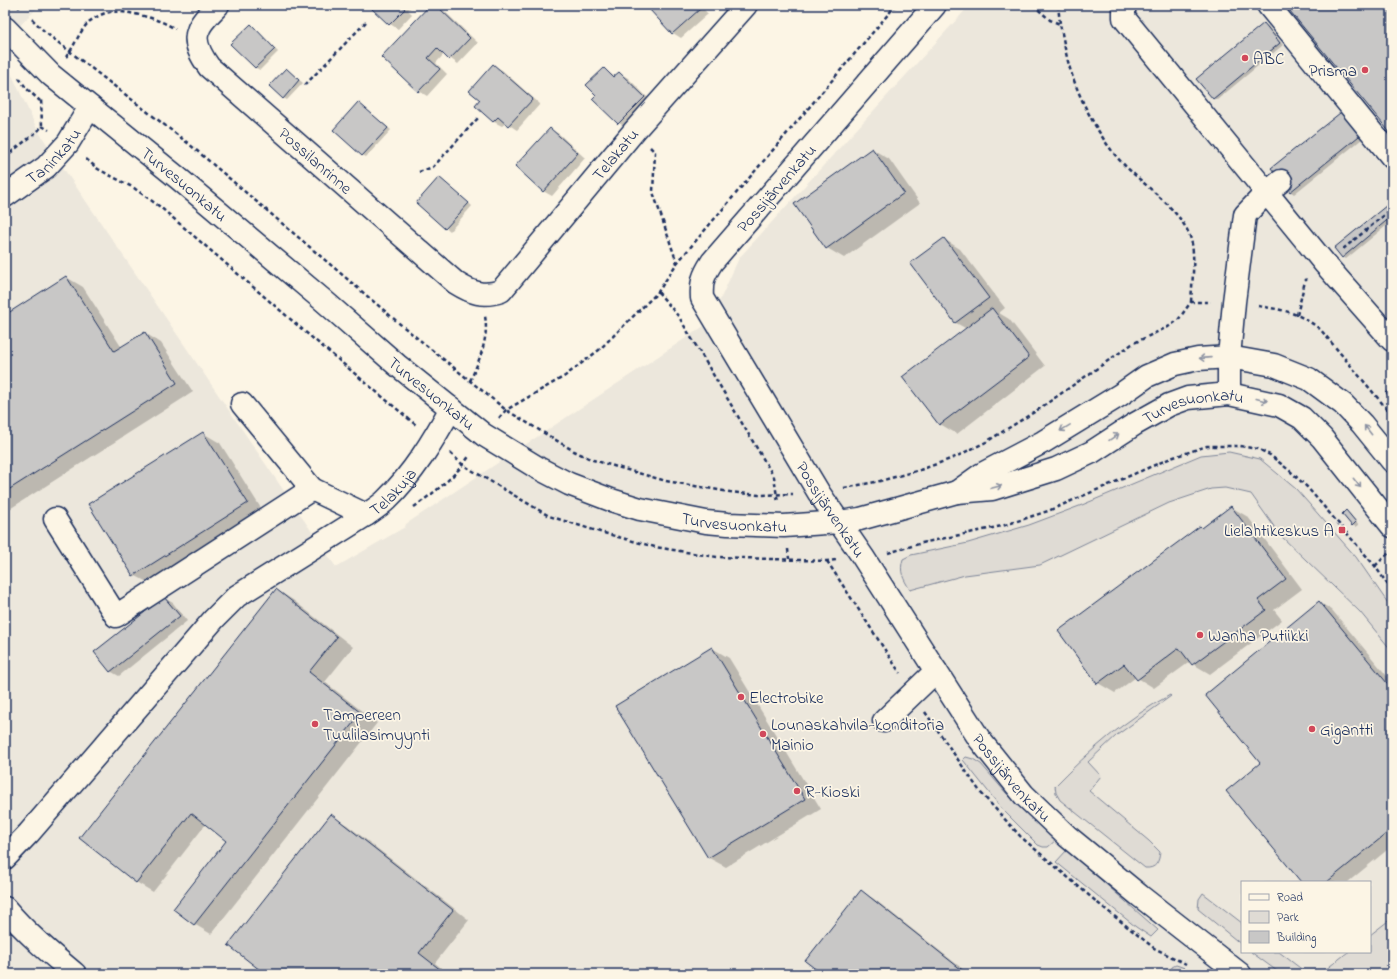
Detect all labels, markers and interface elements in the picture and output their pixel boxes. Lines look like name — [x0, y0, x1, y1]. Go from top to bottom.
place label: ABC — [1253, 47, 1284, 72]
marker: ABC — [1240, 53, 1250, 63]
place label: Prisma — [1309, 59, 1357, 84]
marker: Prisma — [1360, 65, 1370, 75]
street label: Possilanrinne — [272, 122, 358, 201]
street label: Taninkatu — [21, 124, 88, 191]
street label: Telakatu — [587, 124, 645, 187]
street label: Possijärvenkatu — [731, 139, 823, 239]
street label: Turvesuonkatu — [135, 142, 232, 228]
street label: Turvesuonkatu — [382, 351, 480, 437]
one-way arrow — [1199, 355, 1212, 362]
street label: Turvesuonkatu — [1138, 383, 1246, 431]
one-way arrow — [1255, 397, 1268, 405]
one-way arrow — [1059, 425, 1071, 433]
one-way arrow — [1363, 425, 1372, 436]
one-way arrow — [1109, 433, 1120, 441]
street label: Possijärvenkatu — [789, 457, 871, 563]
street label: Telakuja — [365, 463, 424, 523]
one-way arrow — [1352, 478, 1361, 489]
one-way arrow — [989, 483, 1002, 491]
street label: Turvesuonkatu — [679, 506, 788, 540]
place label: Lielahtikeskus A — [1224, 519, 1334, 544]
marker: Lielahtikeskus A — [1337, 525, 1347, 535]
place label: Wanha Putiikki — [1208, 624, 1309, 649]
marker: Wanha Putiikki — [1195, 630, 1205, 640]
place label: Electrobike — [749, 686, 824, 711]
marker: Electrobike — [736, 692, 746, 702]
place label: Tampereen Tuulilasimyynti — [323, 703, 430, 749]
place label: Lounaskahvila-konditoria Mainio — [771, 713, 944, 758]
place label: Gigantti — [1320, 718, 1373, 745]
marker: Tampereen Tuulilasimyynti — [310, 719, 320, 729]
marker: Gigantti — [1307, 724, 1317, 734]
marker: Lounaskahvila-konditoria Mainio — [758, 729, 768, 739]
street label: Possijärvenkatu — [965, 729, 1056, 829]
place label: R-Kioski — [805, 780, 860, 805]
marker: R-Kioski — [792, 786, 802, 796]
legend — [1241, 881, 1371, 953]
text: Road — [1277, 889, 1303, 907]
text: Park — [1277, 909, 1299, 927]
text: Building — [1276, 929, 1316, 948]

